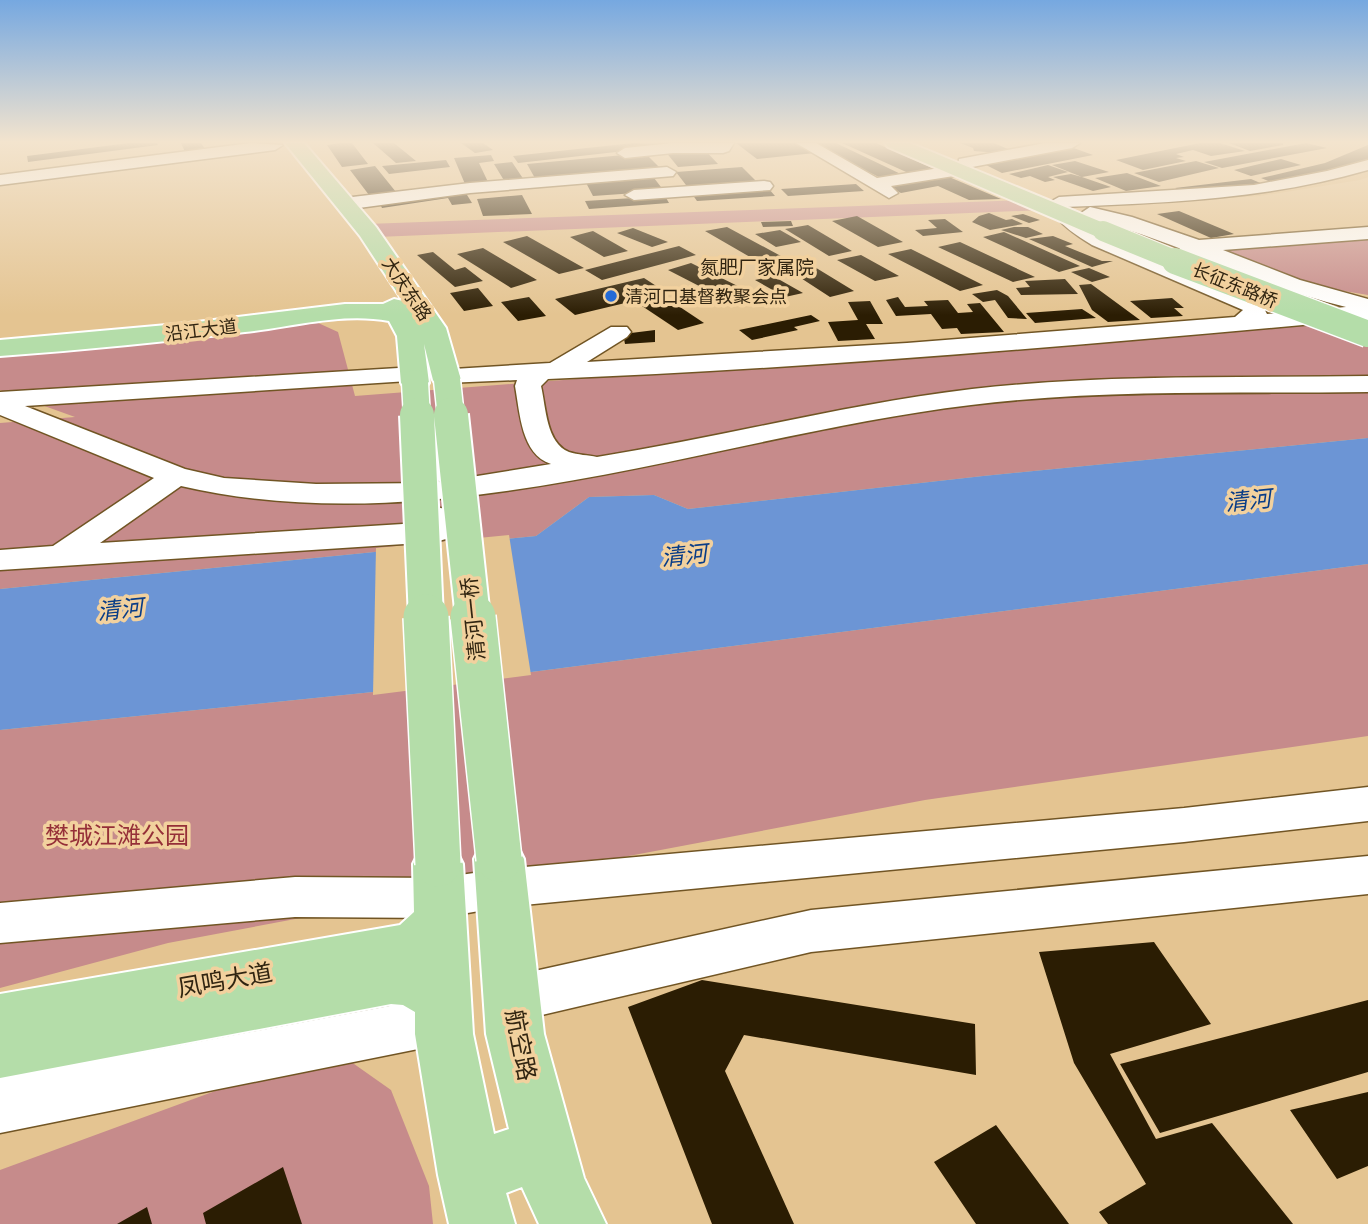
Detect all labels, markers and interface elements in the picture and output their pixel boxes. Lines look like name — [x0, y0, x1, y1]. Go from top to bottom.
street label: 大庆东路 — [378, 253, 436, 325]
district label: 氮肥厂家属院 — [700, 256, 814, 278]
street label: 长征东路桥 — [1189, 258, 1281, 312]
place label: 清河口基督教聚会点 — [625, 286, 787, 307]
marker: 清河口基督教聚会点 — [603, 288, 619, 304]
street label: 沿江大道 — [164, 315, 238, 345]
water label: 清河 — [1224, 484, 1276, 516]
water label: 清河 — [660, 539, 712, 571]
street label: 清河一桥 — [456, 576, 490, 662]
water label: 清河 — [96, 593, 148, 625]
park label: 樊城江滩公园 — [45, 821, 189, 850]
street label: 凤鸣大道 — [175, 957, 275, 1003]
street label: 航空路 — [500, 1007, 542, 1083]

